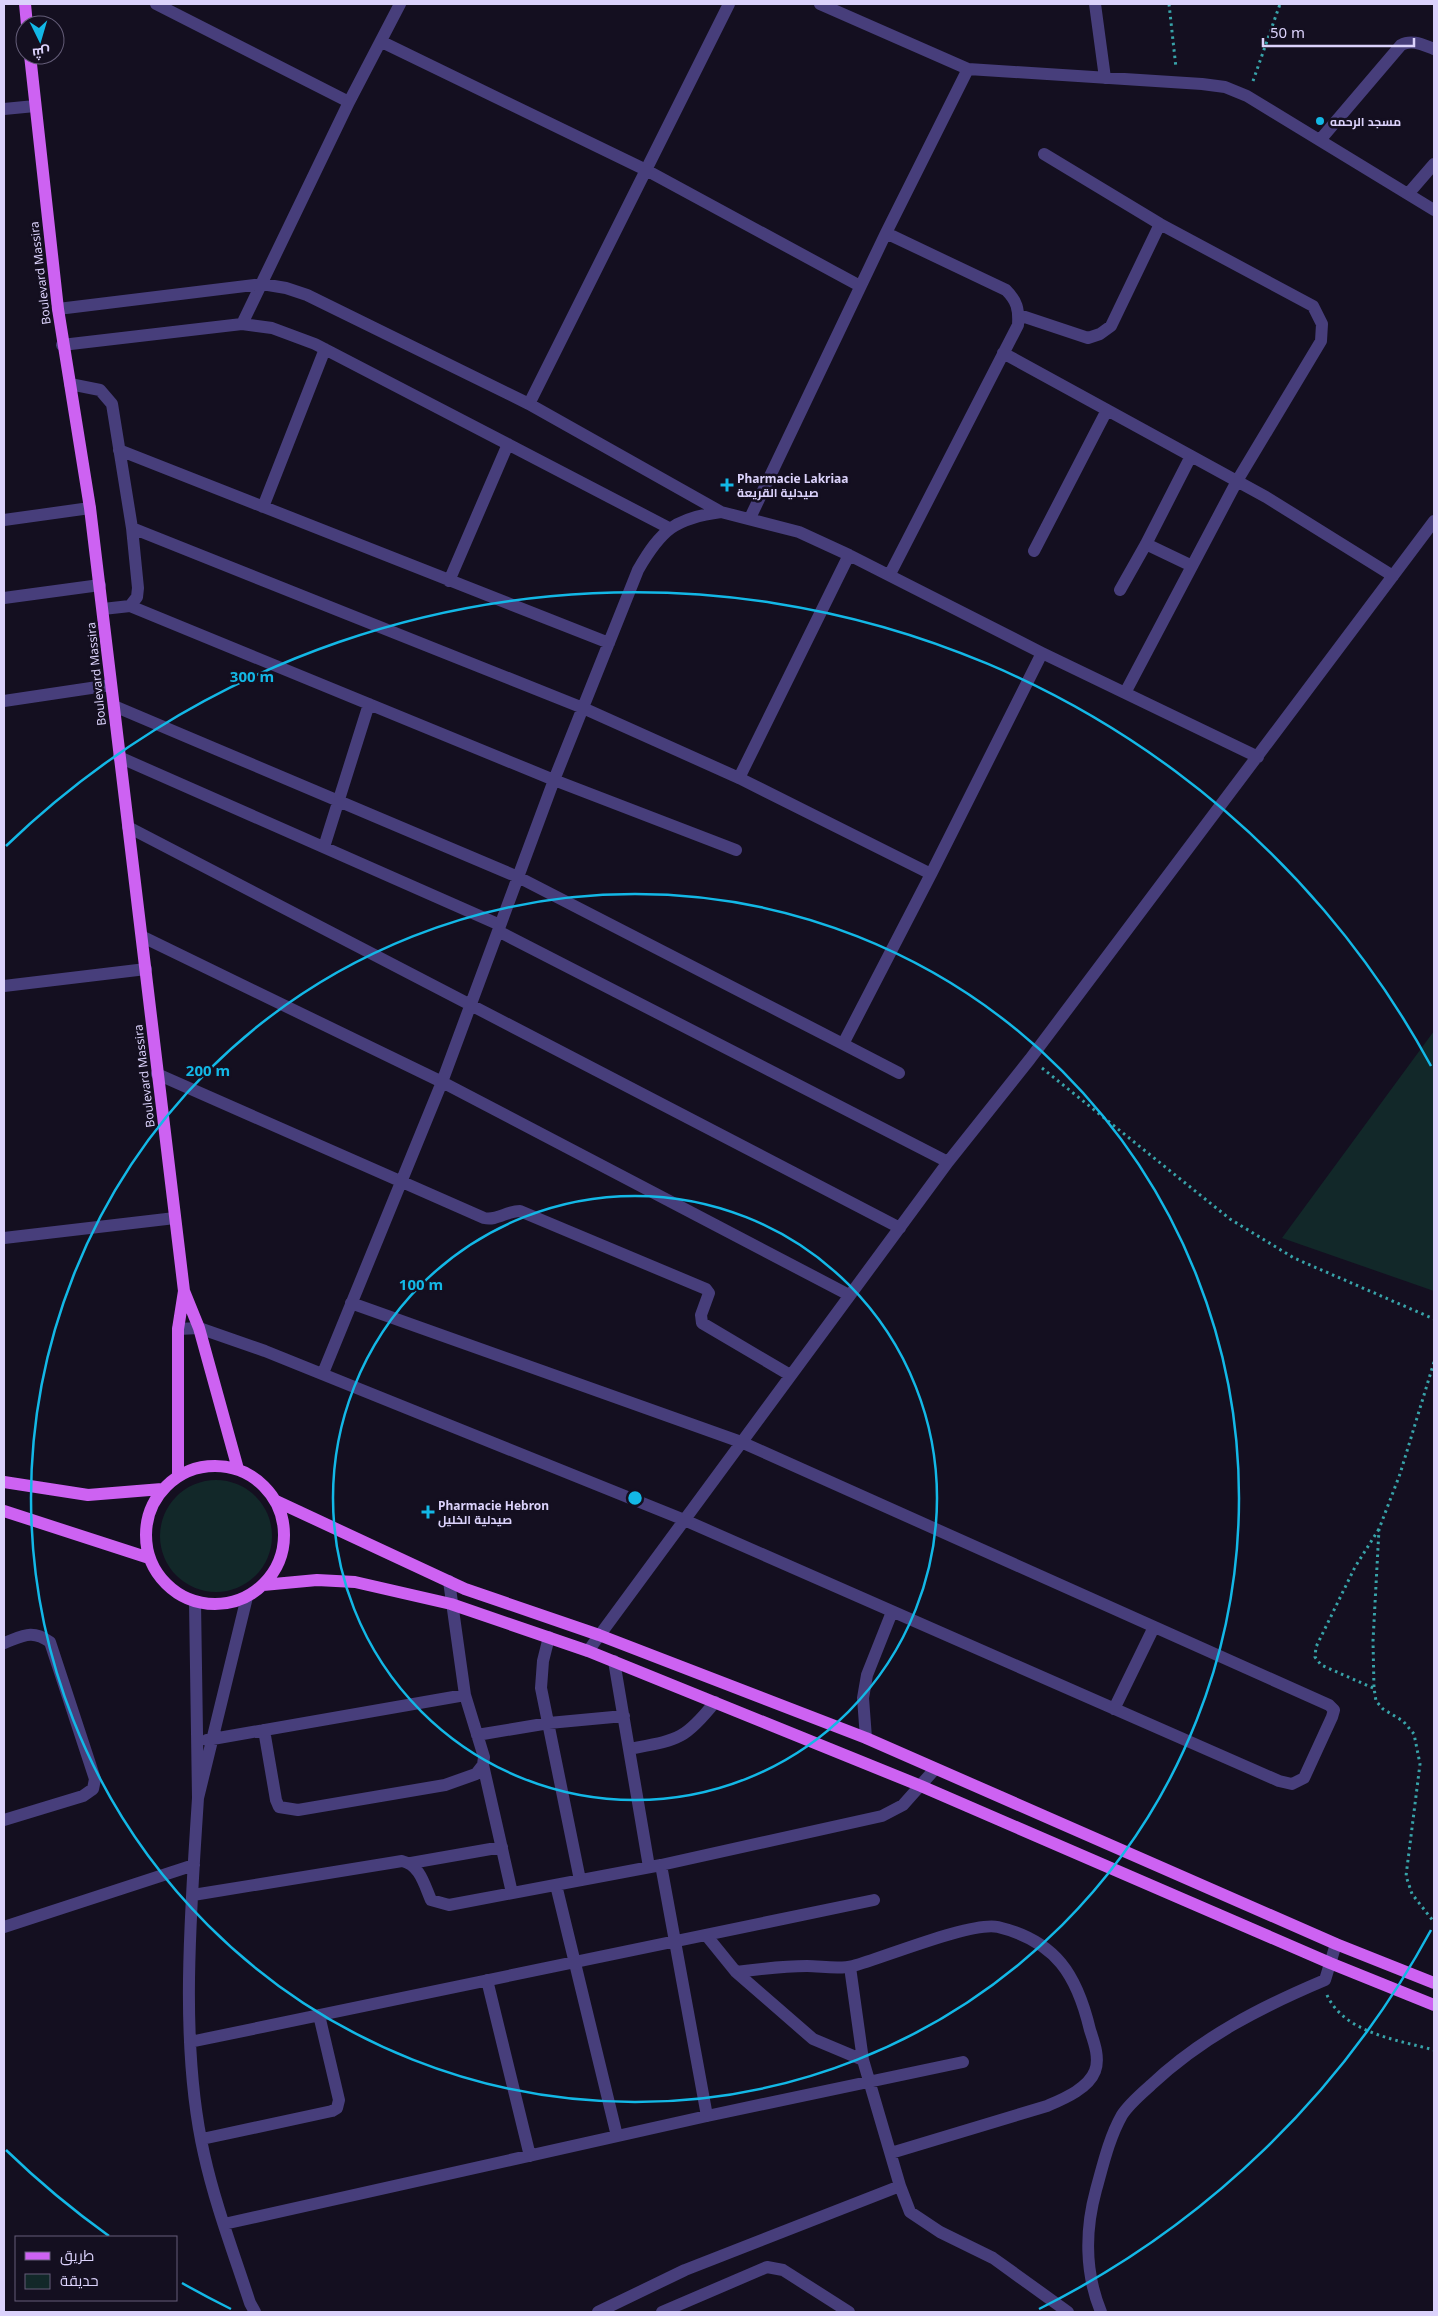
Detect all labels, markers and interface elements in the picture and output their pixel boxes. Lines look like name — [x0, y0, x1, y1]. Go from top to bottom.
north arrow — [15, 15, 65, 65]
scale bar — [1263, 15, 1414, 47]
text: 50 m — [1270, 22, 1305, 42]
text: ش — [31, 43, 51, 64]
place label: مسجد الرحمه — [1330, 113, 1401, 130]
marker: مسجد الرحمه — [1314, 115, 1326, 127]
street label: Boulevard Massira — [25, 220, 55, 326]
place label: Pharmacie Lakriaa صيدلية القريعة — [737, 470, 848, 501]
marker: Pharmacie Lakriaa صيدلية القريعة — [721, 479, 733, 491]
street label: Boulevard Massira — [82, 621, 110, 727]
text: 300 m — [230, 666, 274, 686]
street label: Boulevard Massira — [129, 1023, 159, 1129]
text: 200 m — [186, 1060, 230, 1080]
text: 100 m — [399, 1274, 443, 1294]
centre of rings — [626, 1489, 644, 1507]
place label: Pharmacie Hebron صيدلية الخليل — [438, 1497, 549, 1528]
marker: Pharmacie Hebron صيدلية الخليل — [422, 1506, 434, 1518]
legend — [15, 2236, 178, 2301]
text: طريق — [60, 2245, 94, 2266]
text: حديقة — [60, 2270, 99, 2290]

